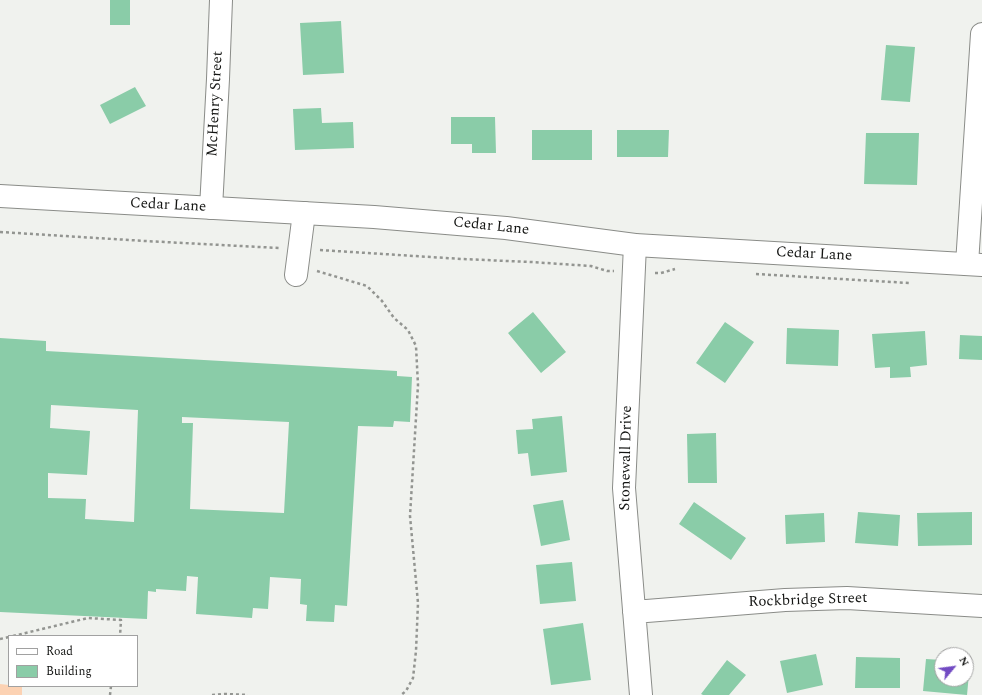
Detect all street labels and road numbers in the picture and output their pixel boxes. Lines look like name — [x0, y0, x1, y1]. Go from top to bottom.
street label: McHenry Street — [204, 51, 228, 157]
street label: Cedar Lane — [129, 195, 207, 217]
street label: Cedar Lane — [452, 214, 530, 240]
street label: Cedar Lane — [775, 244, 853, 266]
street label: Stonewall Drive — [617, 405, 637, 511]
street label: Rockbridge Street — [748, 590, 868, 612]

